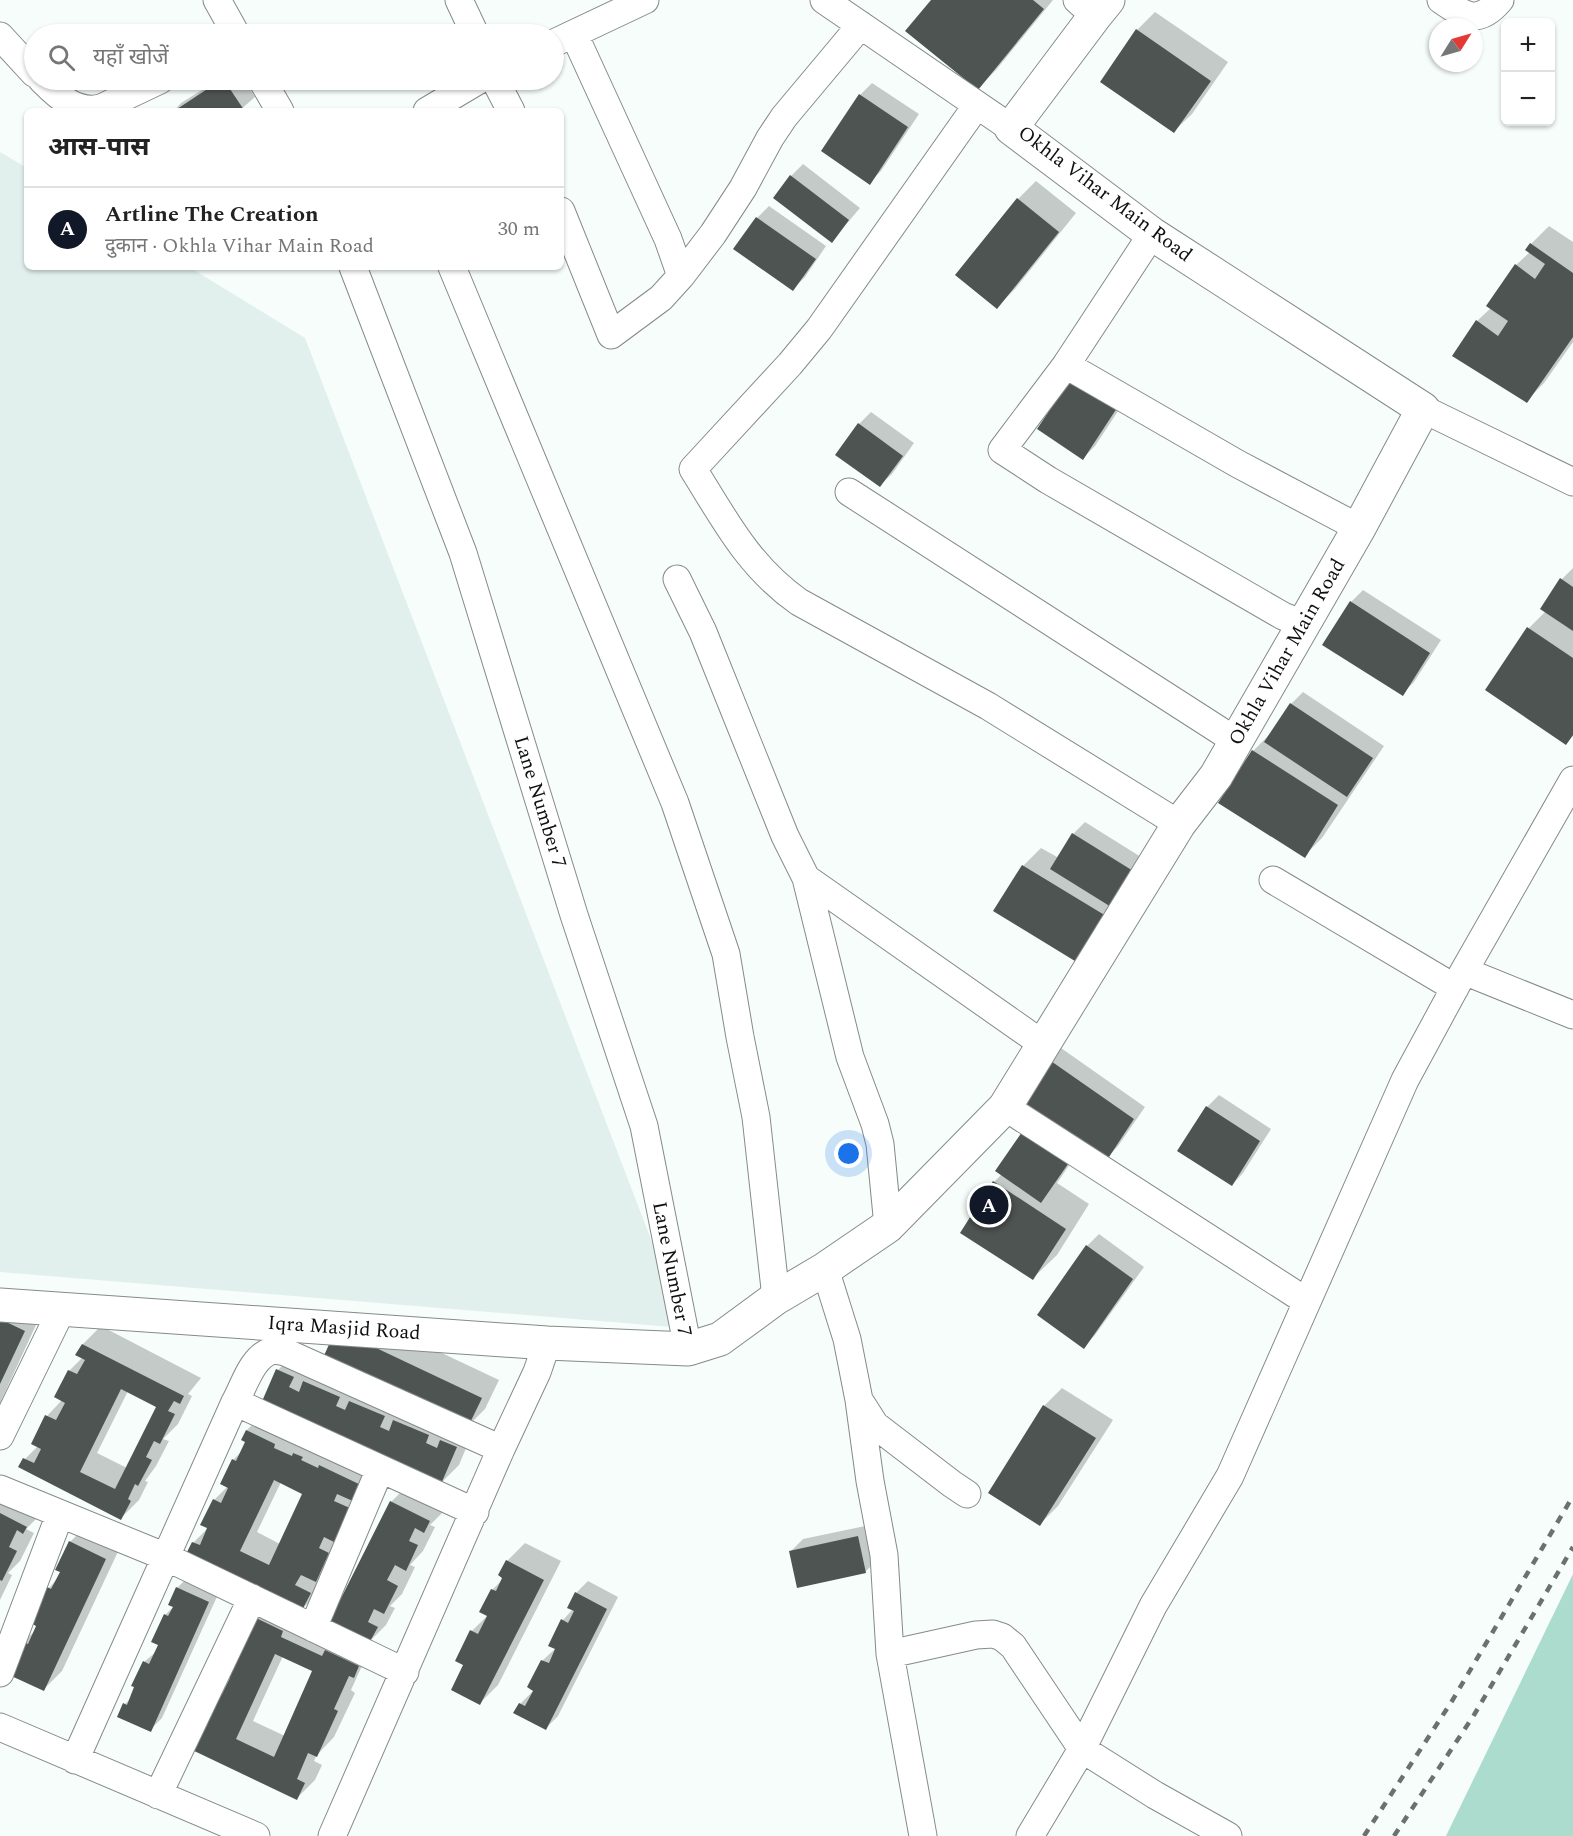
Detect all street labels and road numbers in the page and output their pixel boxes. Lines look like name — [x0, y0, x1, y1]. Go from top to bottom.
street label: Okhla Vihar Main Road — [1011, 118, 1199, 270]
street label: Okhla Vihar Main Road — [1221, 553, 1353, 751]
street label: Lane Number 7 — [506, 732, 574, 872]
street label: Lane Number 7 — [644, 1199, 700, 1339]
street label: Iqra Masjid Road — [266, 1308, 422, 1348]

